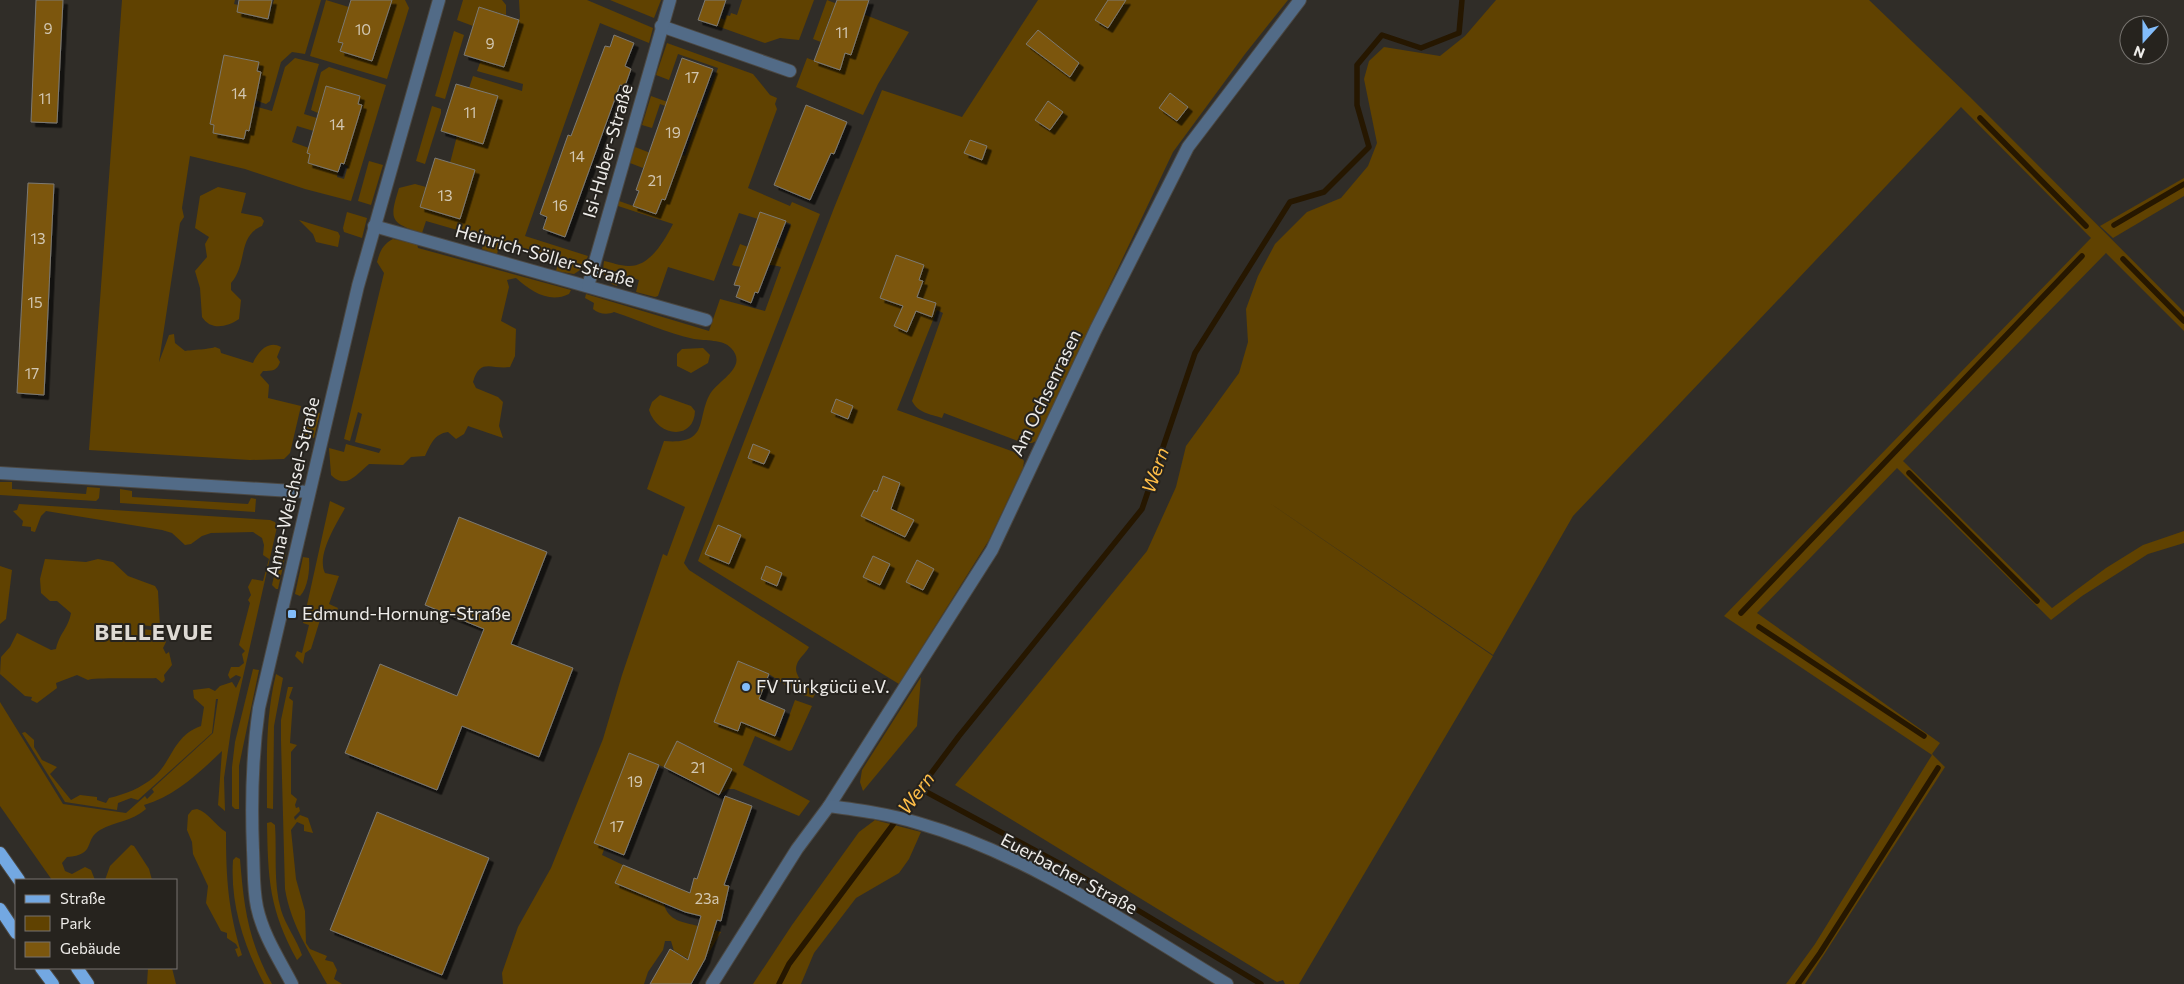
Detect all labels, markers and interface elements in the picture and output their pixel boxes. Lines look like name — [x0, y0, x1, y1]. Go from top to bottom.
north arrow — [2119, 15, 2169, 65]
house number: 9 — [43, 19, 53, 37]
house number: 10 — [355, 20, 371, 38]
house number: 11 — [836, 23, 848, 41]
house number: 9 — [485, 34, 495, 52]
text: N — [2131, 43, 2147, 62]
house number: 17 — [685, 68, 699, 86]
street label: Isi-Huber-Straße — [577, 81, 637, 220]
house number: 14 — [231, 84, 247, 102]
house number: 11 — [39, 89, 51, 107]
house number: 11 — [464, 103, 476, 121]
house number: 14 — [329, 115, 345, 133]
house number: 19 — [665, 123, 681, 141]
house number: 14 — [569, 147, 585, 165]
house number: 21 — [648, 171, 662, 189]
house number: 13 — [438, 186, 452, 204]
house number: 16 — [552, 196, 568, 214]
street label: Heinrich-Söller-Straße — [453, 219, 638, 291]
house number: 13 — [31, 229, 45, 247]
house number: 15 — [27, 293, 43, 311]
street label: Am Ochsenrasen — [1005, 326, 1085, 459]
house number: 17 — [25, 364, 39, 382]
street label: Anna-Weichsel-Straße — [261, 395, 323, 579]
water label: Wern — [1136, 444, 1173, 496]
place label: Edmund-Hornung-Straße — [302, 602, 511, 624]
marker: Edmund-Hornung-Straße — [286, 608, 298, 620]
district label: BELLEVUE — [94, 618, 214, 645]
place label: FV Türkgücü e.V. — [756, 675, 889, 697]
marker: FV Türkgücü e.V. — [740, 681, 752, 693]
house number: 21 — [691, 758, 705, 776]
water label: Wern — [892, 767, 939, 818]
house number: 19 — [627, 772, 643, 790]
house number: 17 — [610, 817, 624, 835]
street label: Euerbacher Straße — [997, 828, 1141, 918]
legend — [15, 879, 178, 969]
text: Straße — [60, 889, 106, 907]
house number: 23a — [695, 889, 719, 907]
text: Park — [60, 914, 91, 932]
text: Gebäude — [60, 939, 121, 957]

